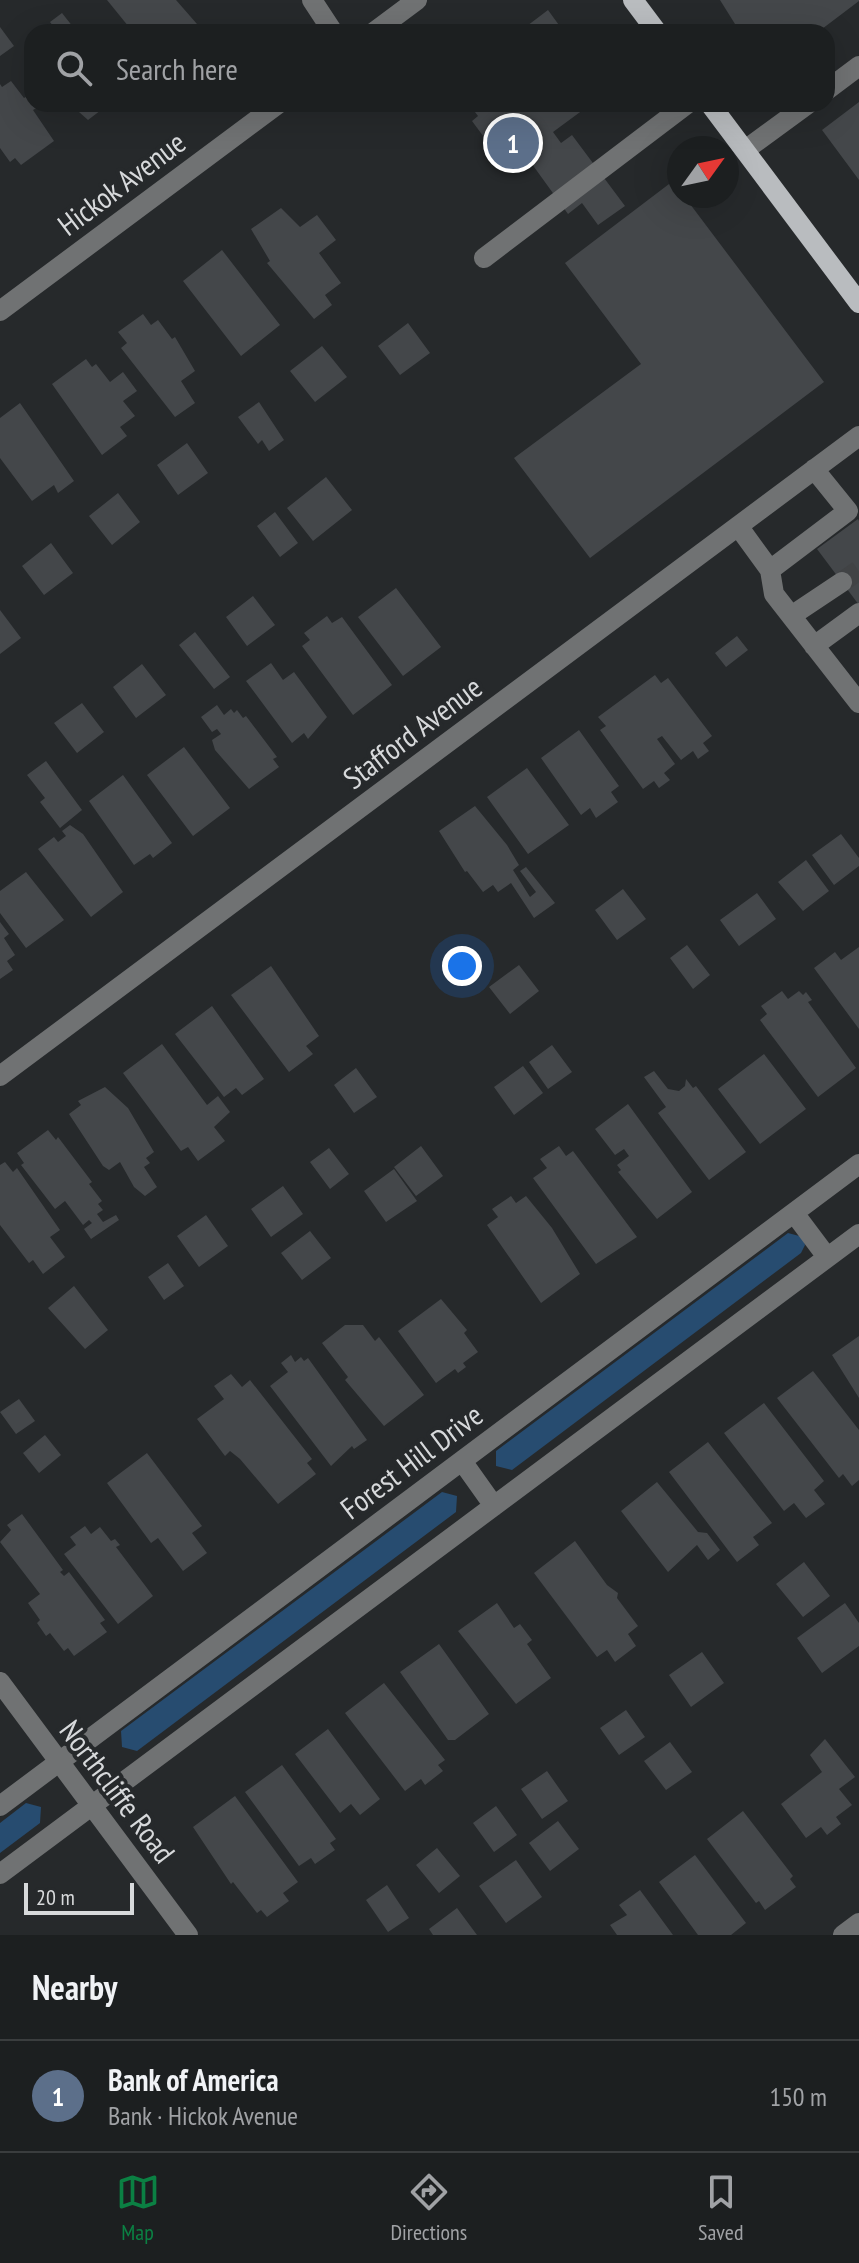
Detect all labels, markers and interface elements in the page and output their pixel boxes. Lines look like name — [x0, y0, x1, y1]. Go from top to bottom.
search box — [24, 24, 835, 112]
icon: search — [52, 46, 96, 90]
text: Search here — [116, 49, 238, 88]
pin: 1 — [487, 113, 539, 173]
street label: Hickok Avenue — [49, 122, 193, 244]
north arrow — [667, 136, 739, 208]
street label: Stafford Avenue — [335, 667, 489, 797]
your location — [442, 946, 482, 986]
street label: Forest Hill Drive — [332, 1395, 490, 1527]
street label: Northcliffe Road — [52, 1712, 184, 1870]
scale bar — [24, 1879, 134, 1915]
text: 20 m — [36, 1883, 75, 1911]
text: Nearby — [32, 1965, 117, 2009]
text: Bank of America — [108, 2060, 279, 2099]
text: 1 — [52, 2080, 64, 2113]
text: 150 m — [769, 2080, 827, 2113]
text: Bank · Hickok Avenue — [108, 2099, 298, 2132]
tab: Map — [116, 2170, 160, 2246]
tab: Directions — [391, 2170, 467, 2246]
tab: Saved — [698, 2170, 743, 2246]

